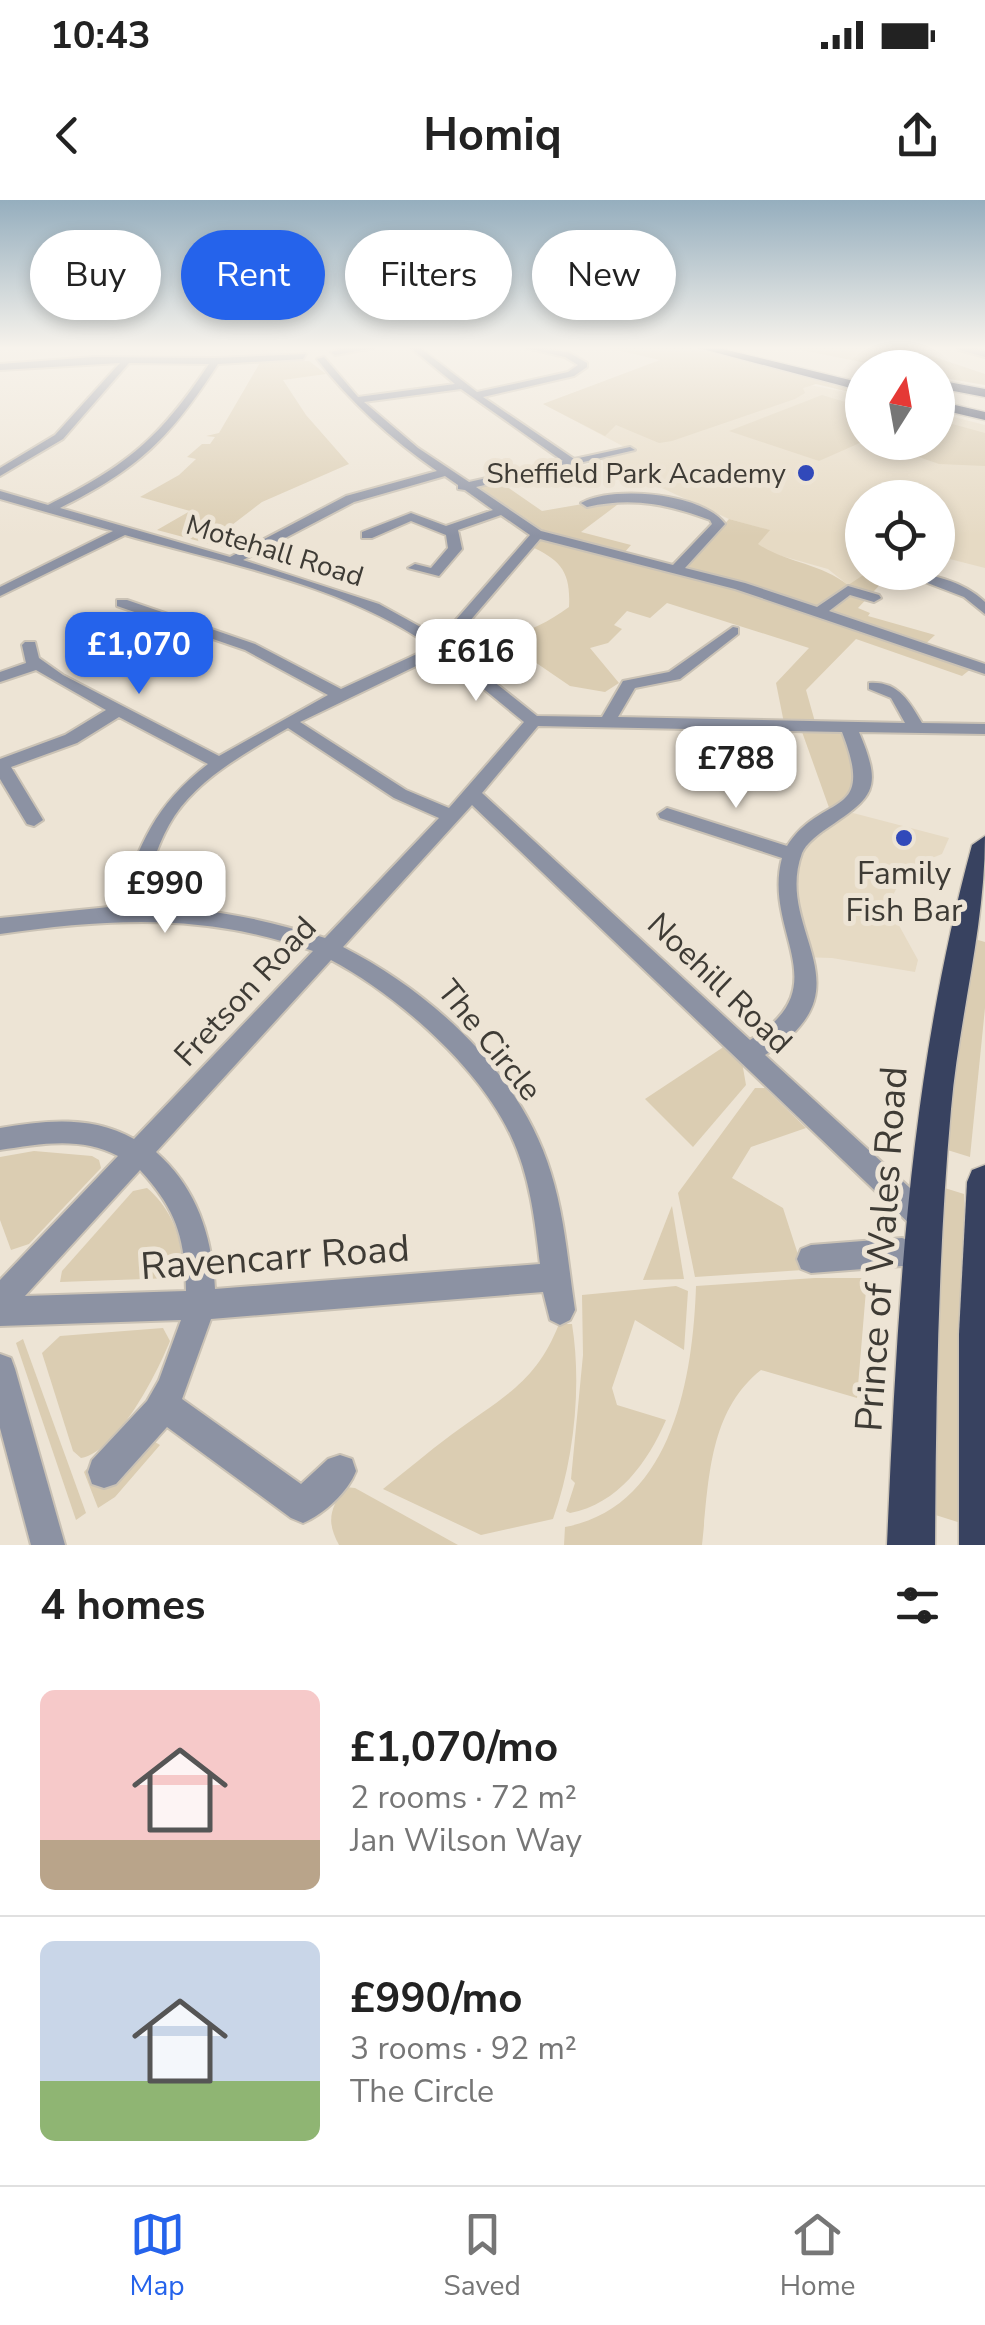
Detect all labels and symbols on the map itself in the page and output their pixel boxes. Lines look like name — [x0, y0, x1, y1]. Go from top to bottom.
north arrow — [845, 350, 955, 460]
place label: Sheffield Park Academy — [486, 455, 787, 493]
marker: Sheffield Park Academy — [795, 462, 817, 484]
street label: Motehall Road — [181, 506, 368, 596]
pin: £1,070 — [58, 612, 220, 697]
pin: £616 — [417, 619, 535, 704]
pin: £788 — [677, 726, 795, 811]
marker: Family Fish Bar — [893, 827, 915, 849]
pin: £990 — [106, 851, 224, 936]
place label: Family Fish Bar — [846, 852, 963, 932]
street label: Noehill Road — [638, 903, 801, 1063]
street label: Fretson Road — [165, 907, 326, 1076]
street label: The Circle — [428, 971, 552, 1110]
street label: Prince of Wales Road — [843, 1065, 920, 1433]
street label: Ravencarr Road — [139, 1223, 411, 1292]

